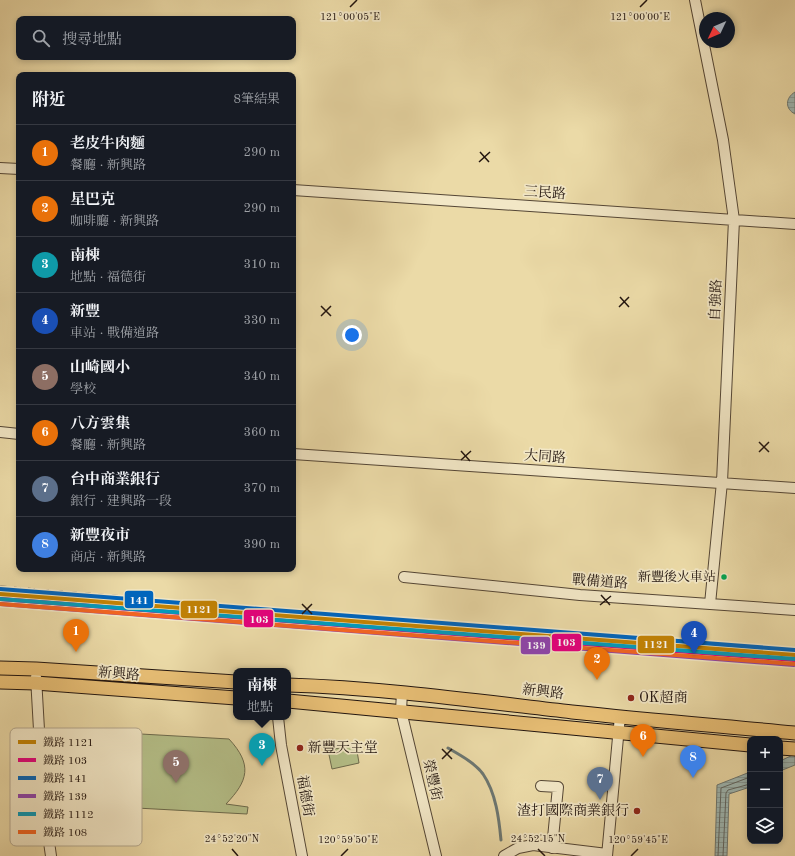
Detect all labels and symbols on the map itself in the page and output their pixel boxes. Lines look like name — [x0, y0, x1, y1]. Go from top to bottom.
text: 121°00'05"E — [320, 12, 380, 22]
text: 121°00'00"E — [610, 12, 670, 22]
north arrow — [699, 12, 735, 48]
street label: 三民路 — [524, 184, 567, 201]
street label: 自強路 — [707, 279, 724, 321]
your location — [342, 325, 362, 345]
street label: 大同路 — [524, 448, 567, 465]
place label: 新豐後火車站 — [638, 569, 716, 584]
street label: 戰備道路 — [572, 572, 628, 591]
marker: 新豐後火車站 — [719, 572, 729, 582]
line badge: 141 — [124, 590, 154, 609]
text: 141 — [129, 596, 149, 607]
line badge: 1121 — [180, 600, 218, 619]
text: 1121 — [186, 605, 212, 616]
line badge: 103 — [243, 609, 274, 628]
text: 103 — [249, 615, 269, 626]
pin: 1 — [63, 619, 89, 652]
pin: 4 — [681, 621, 707, 654]
line badge: 103 — [551, 633, 582, 652]
line badge: 1121 — [637, 635, 675, 654]
line badge: 139 — [520, 636, 551, 655]
text: 103 — [556, 638, 576, 649]
text: 1121 — [643, 640, 669, 651]
text: 139 — [526, 641, 546, 652]
pin: 2 — [584, 647, 610, 680]
street label: 新興路 — [97, 664, 141, 683]
street label: 新興路 — [521, 682, 565, 702]
place label: OK超商 — [639, 690, 687, 705]
marker: OK超商 — [626, 693, 636, 703]
pin: 6 — [630, 724, 656, 757]
legend — [10, 728, 142, 846]
pin: 3 — [249, 733, 275, 766]
text: 鐵路 1121 — [43, 736, 94, 749]
place label: 新豐天主堂 — [308, 740, 378, 755]
marker: 新豐天主堂 — [295, 743, 305, 753]
pin: 8 — [680, 745, 706, 778]
pin: 5 — [163, 750, 189, 783]
text: 鐵路 103 — [43, 754, 87, 767]
street label: 榮豐街 — [420, 758, 445, 802]
pin: 7 — [587, 767, 613, 800]
text: 鐵路 141 — [43, 772, 87, 785]
street label: 福德街 — [294, 774, 317, 818]
text: 鐵路 139 — [43, 790, 87, 803]
place label: 渣打國際商業銀行 — [517, 803, 629, 818]
marker: 渣打國際商業銀行 — [632, 806, 642, 816]
text: 鐵路 1112 — [43, 808, 94, 821]
text: 鐵路 108 — [43, 826, 87, 839]
text: 24°52'20"N — [205, 834, 260, 844]
text: 24°52'15"N — [511, 834, 566, 844]
text: 120°59'50"E — [318, 835, 378, 845]
text: 120°59'45"E — [608, 835, 668, 845]

